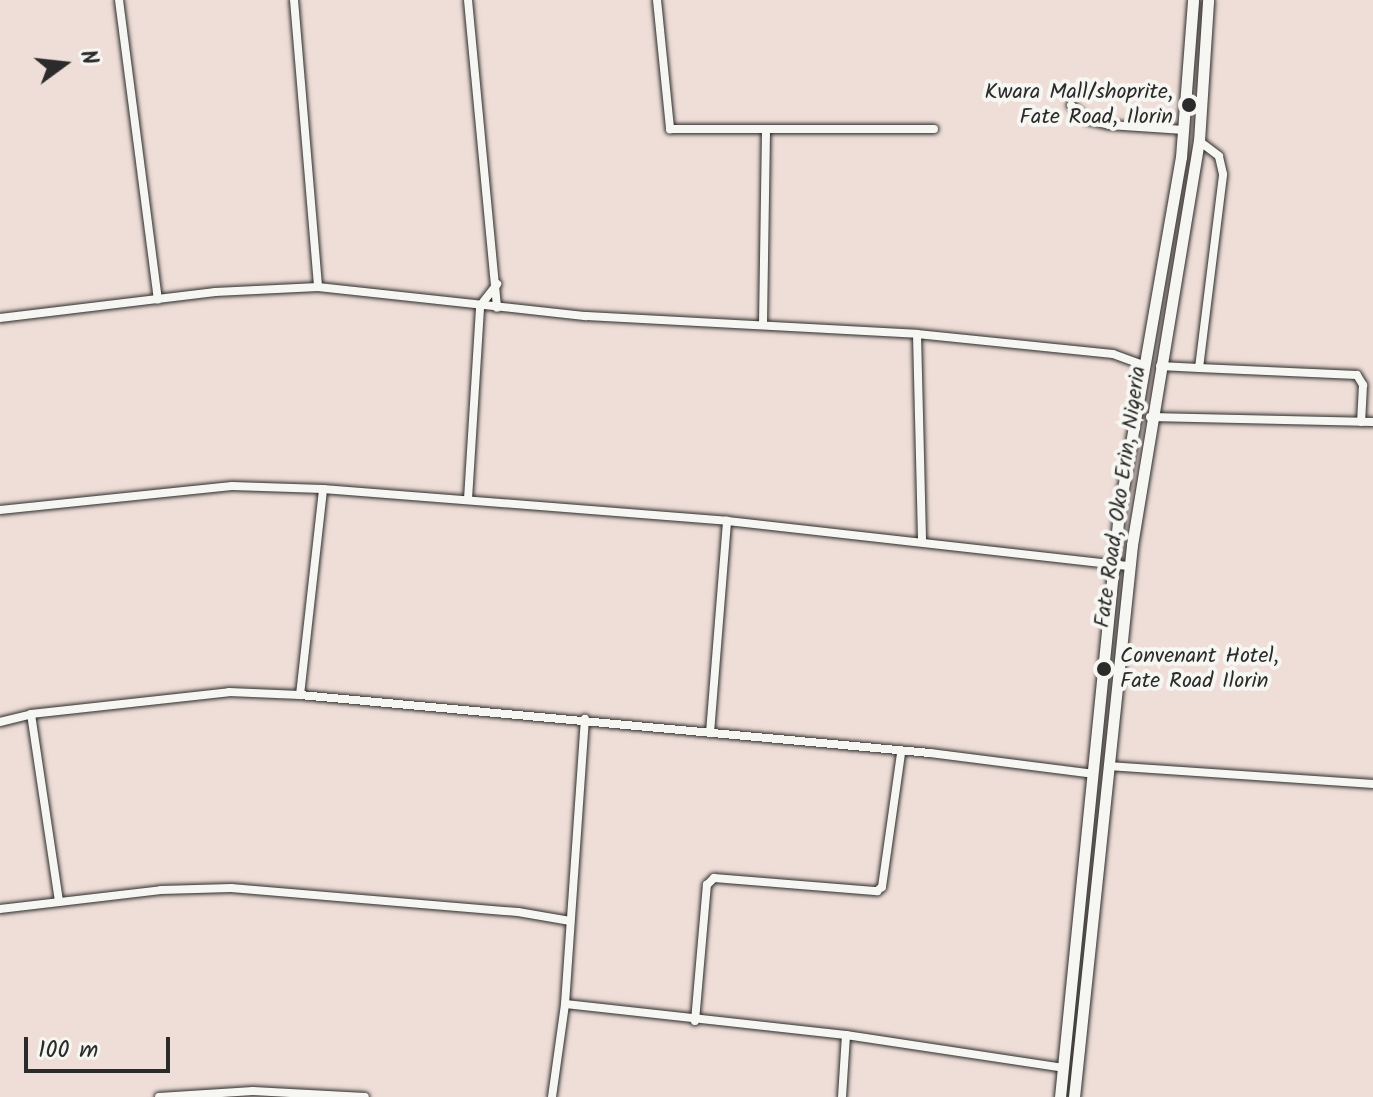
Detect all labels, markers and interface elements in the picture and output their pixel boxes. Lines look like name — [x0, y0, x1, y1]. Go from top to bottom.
north arrow — [24, 24, 104, 104]
text: N — [69, 46, 106, 69]
place label: Kwara Mall/shoprite, Fate Road, Ilorin — [985, 79, 1173, 130]
marker: Kwara Mall/shoprite, Fate Road, Ilorin — [1180, 96, 1198, 114]
street label: Fate Road, Oko Erin, Nigeria — [1090, 365, 1152, 629]
place label: Convenant Hotel, Fate Road Ilorin — [1120, 643, 1279, 694]
marker: Convenant Hotel, Fate Road Ilorin — [1095, 660, 1113, 678]
scale bar — [28, 1021, 174, 1071]
text: 100 m — [38, 1031, 98, 1070]

